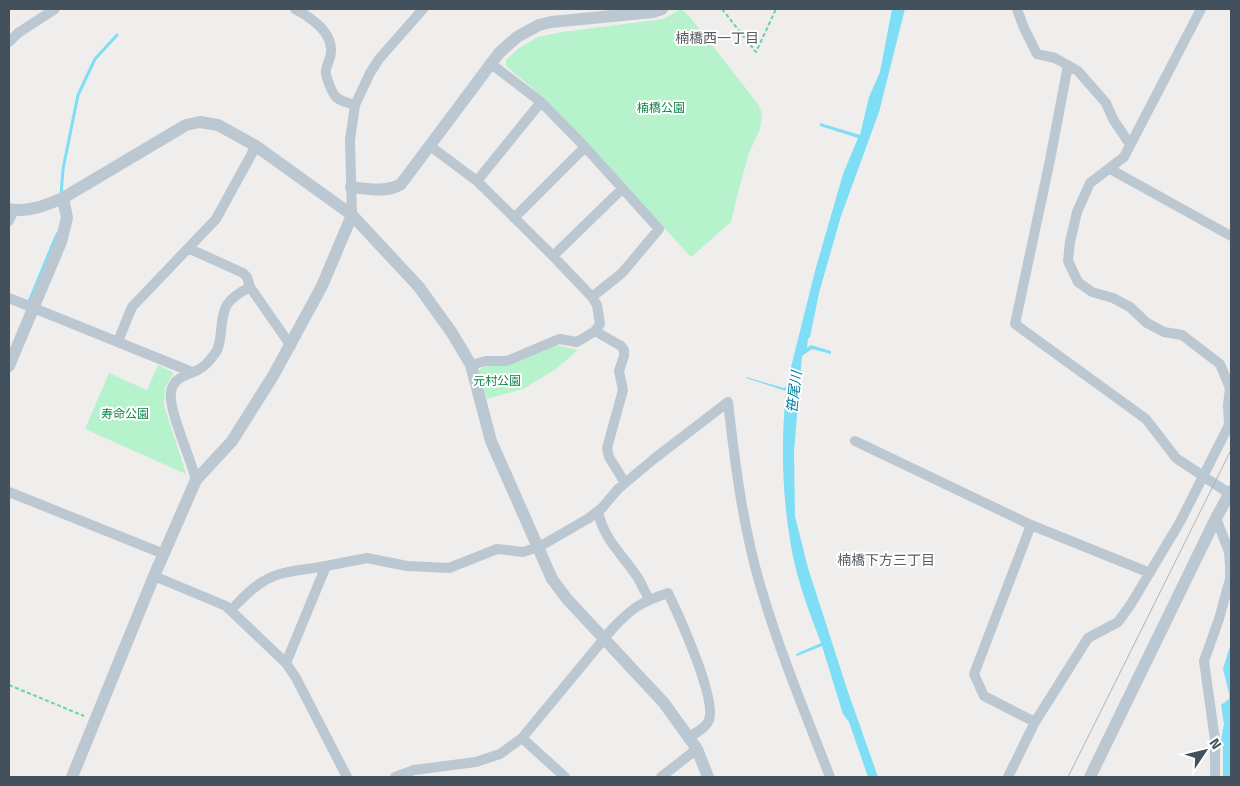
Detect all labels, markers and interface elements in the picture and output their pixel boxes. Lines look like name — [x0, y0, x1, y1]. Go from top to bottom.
district label: 楠橋西一丁目 — [675, 27, 759, 48]
park label: 楠橋公園 — [637, 98, 685, 117]
water label: 笹尾川 — [781, 368, 807, 414]
park label: 元村公園 — [473, 371, 521, 390]
park label: 寿命公園 — [101, 404, 149, 423]
district label: 楠橋下方三丁目 — [837, 549, 935, 570]
north arrow — [1180, 726, 1230, 776]
text: N — [1205, 733, 1227, 753]

